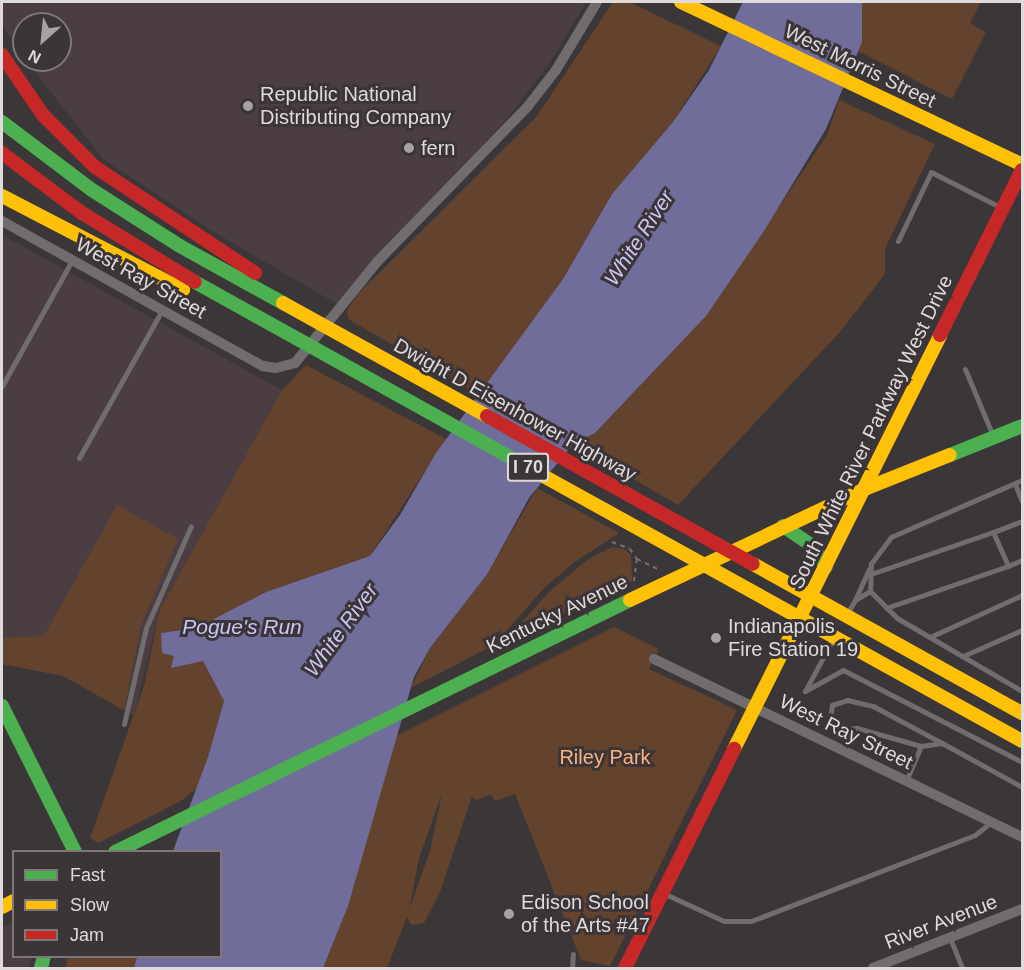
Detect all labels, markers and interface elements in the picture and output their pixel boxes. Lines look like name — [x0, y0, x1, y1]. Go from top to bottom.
north arrow — [12, 12, 72, 72]
street label: West Morris Street — [780, 19, 940, 113]
text: N — [25, 47, 44, 67]
place label: Republic National Distributing Company — [260, 83, 451, 130]
marker: Republic National Distributing Company — [241, 99, 255, 113]
place label: fern — [421, 136, 455, 160]
marker: fern — [402, 141, 416, 155]
water label: White River — [599, 186, 679, 290]
street label: West Ray Street — [72, 232, 210, 324]
street label: South White River Parkway West Drive — [784, 271, 958, 593]
street label: Dwight D Eisenhower Highway — [390, 333, 640, 487]
road number: I 70 — [506, 452, 550, 482]
street label: Kentucky Avenue — [482, 569, 632, 659]
water label: White River — [299, 579, 383, 681]
water label: Pogue's Run — [182, 614, 302, 640]
place label: Indianapolis Fire Station 19 — [728, 614, 858, 661]
marker: Indianapolis Fire Station 19 — [709, 631, 723, 645]
street label: West Ray Street — [775, 689, 917, 775]
park label: Riley Park — [559, 745, 651, 769]
legend — [12, 850, 222, 958]
text: Fast — [70, 865, 105, 885]
street label: River Avenue — [881, 889, 1001, 955]
place label: Edison School of the Arts #47 — [521, 891, 651, 938]
text: Slow — [70, 895, 109, 915]
marker: Edison School of the Arts #47 — [502, 907, 516, 921]
text: Jam — [70, 925, 104, 945]

